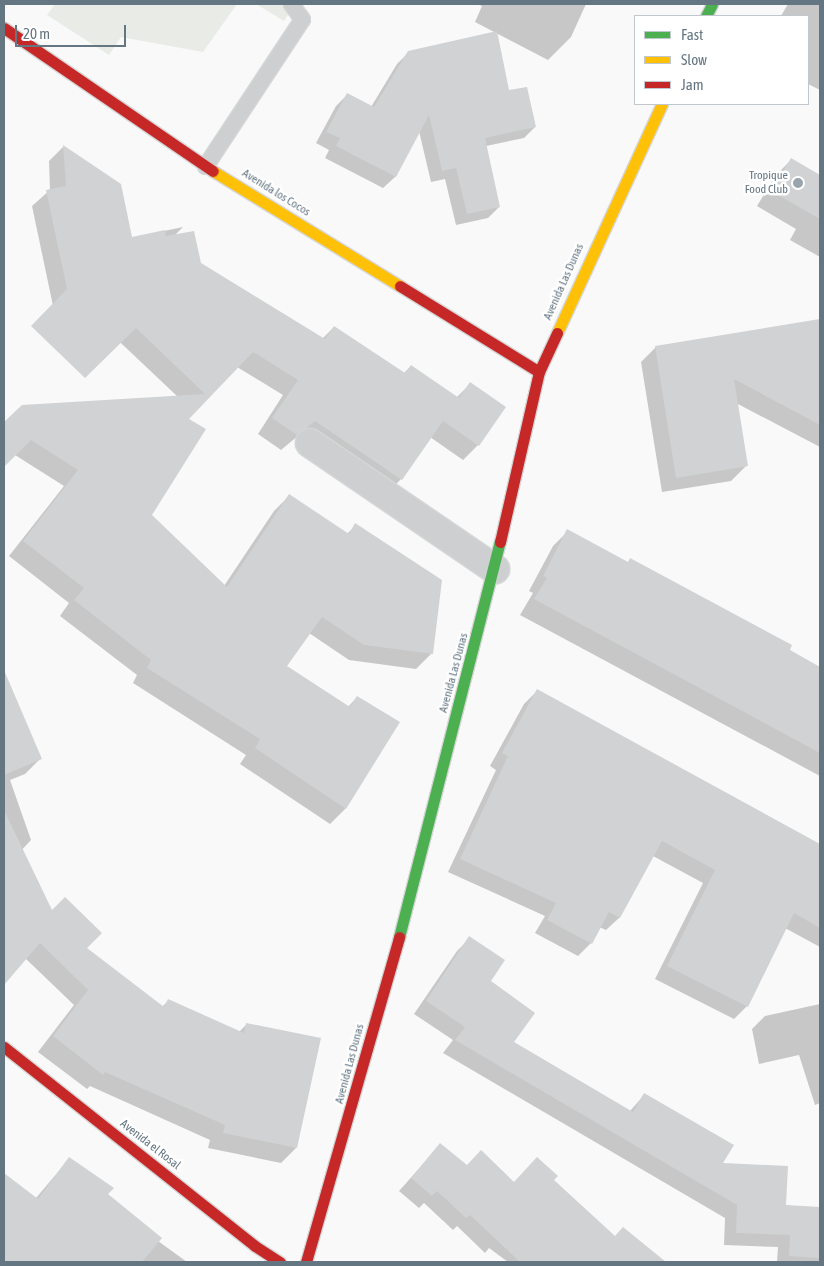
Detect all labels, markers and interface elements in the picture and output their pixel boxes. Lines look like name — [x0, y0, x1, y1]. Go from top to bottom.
scale bar — [18, 15, 129, 47]
legend — [634, 15, 809, 105]
text: 20 m — [23, 25, 50, 42]
text: Fast — [681, 26, 703, 43]
text: Slow — [681, 51, 707, 68]
text: Jam — [681, 76, 704, 93]
street label: Avenida los Cocos — [239, 166, 313, 220]
place label: Tropique Food Club — [745, 169, 788, 197]
marker: Tropique Food Club — [792, 177, 804, 189]
street label: Avenida Las Dunas — [541, 242, 587, 322]
street label: Avenida Las Dunas — [436, 632, 472, 714]
street label: Avenida Las Dunas — [332, 1023, 368, 1105]
street label: Avenida el Rosal — [117, 1117, 183, 1173]

